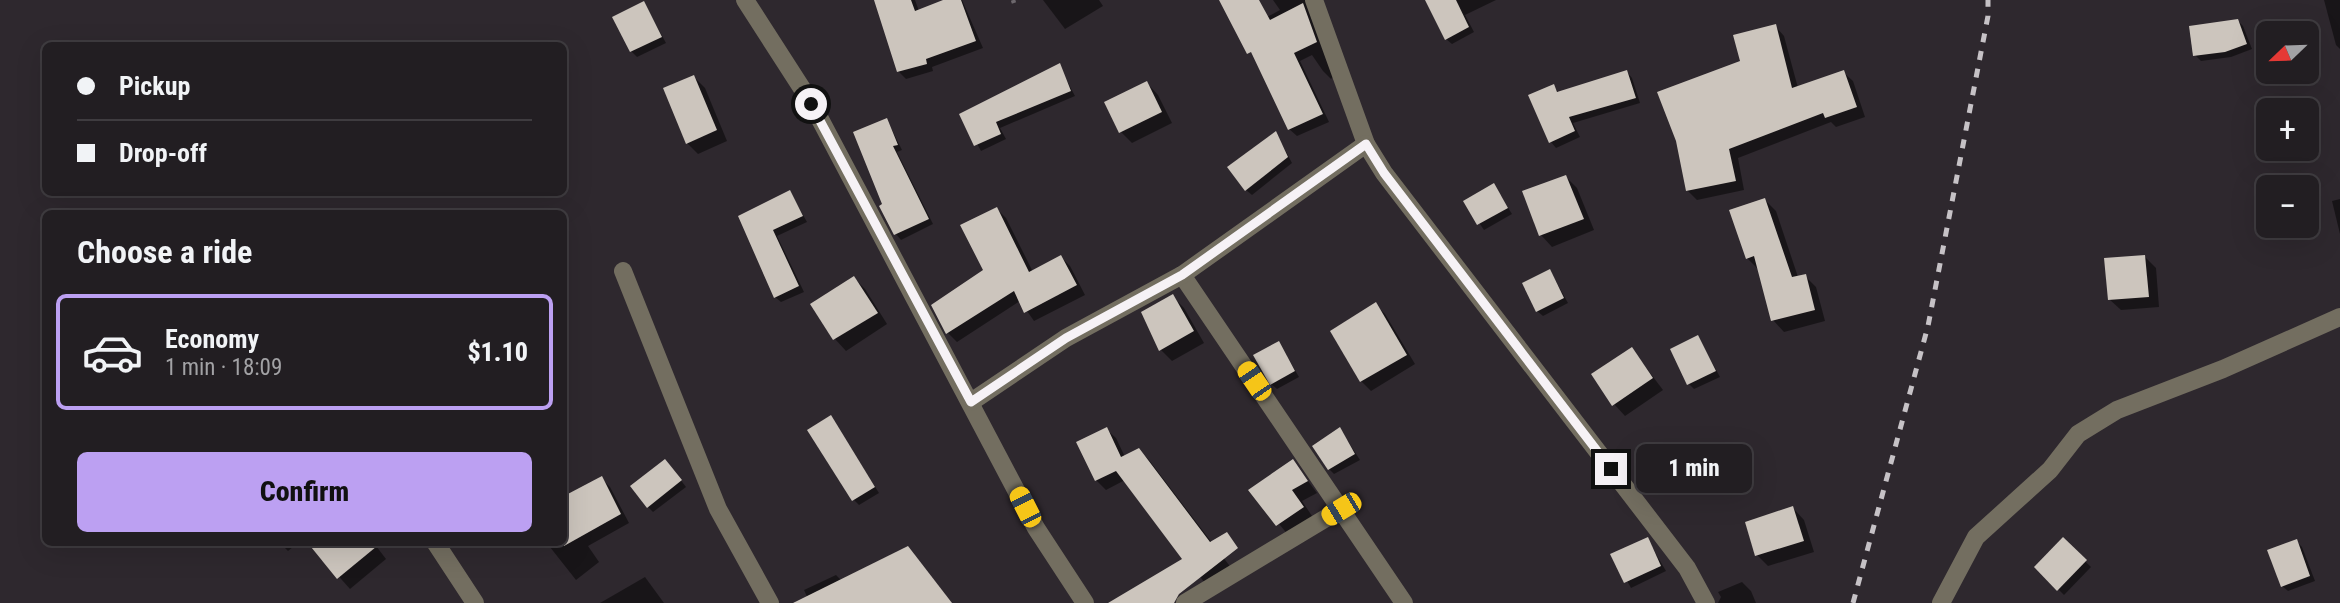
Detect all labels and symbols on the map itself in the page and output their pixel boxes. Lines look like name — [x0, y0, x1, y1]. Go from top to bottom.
north arrow — [2256, 21, 2319, 84]
route start — [795, 88, 827, 120]
car — [1234, 358, 1275, 404]
callout: 1 min — [1636, 444, 1751, 494]
route end — [1595, 453, 1627, 485]
car — [1007, 484, 1044, 530]
car — [1318, 489, 1365, 529]

